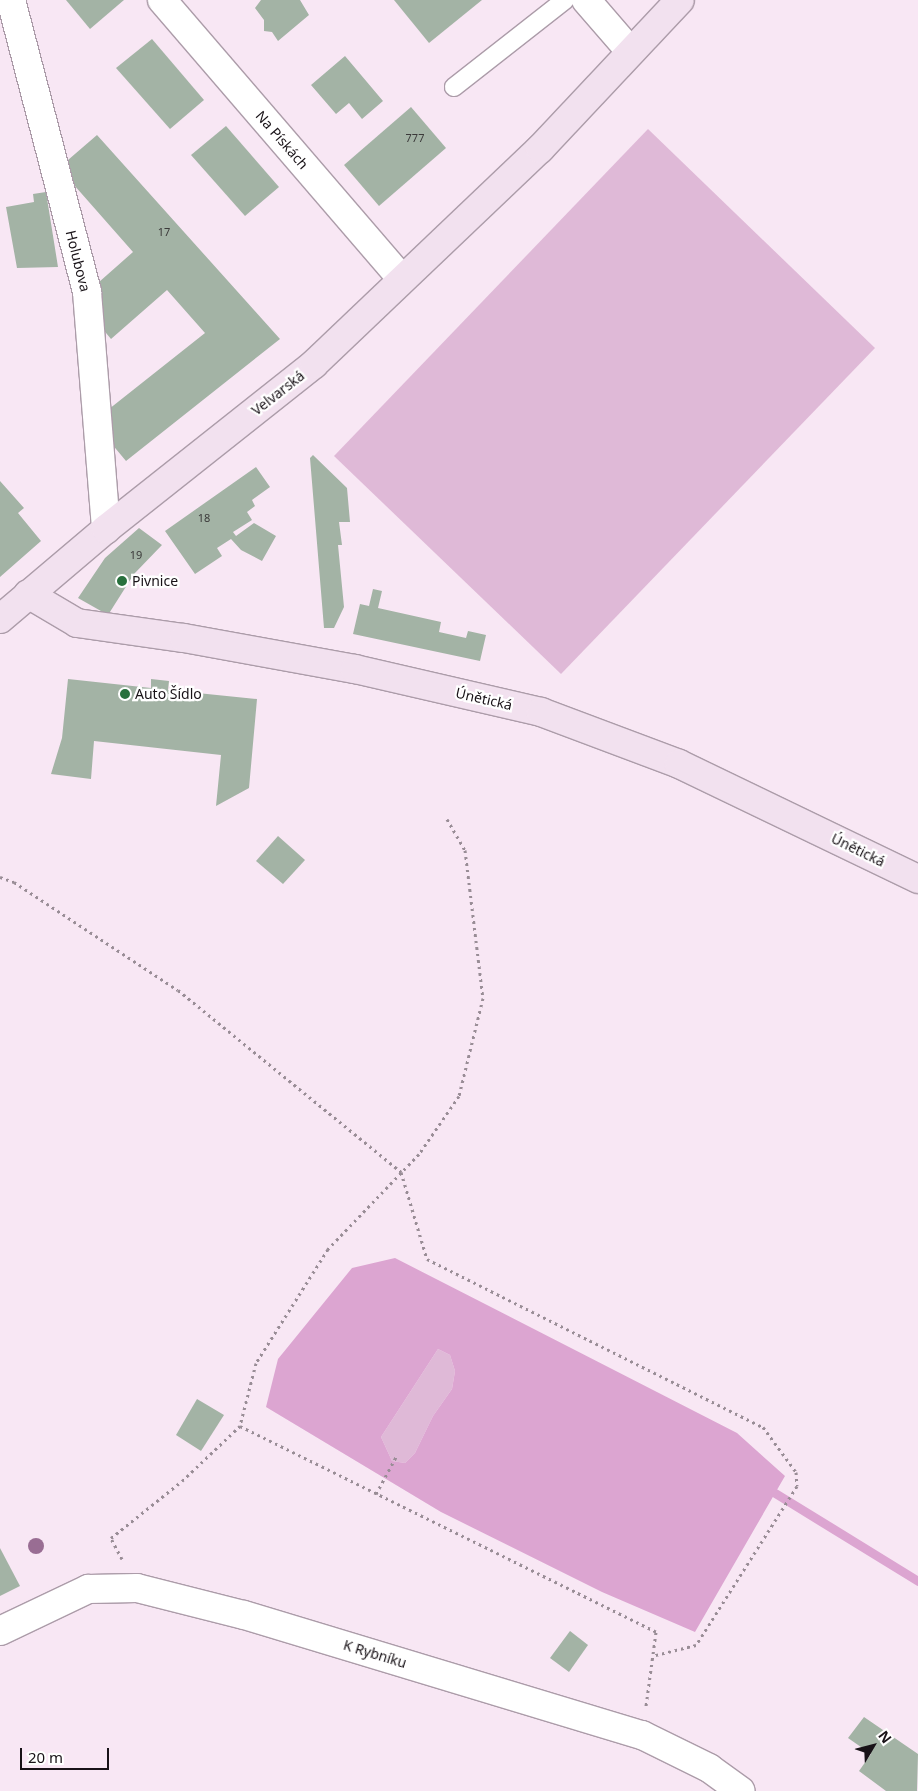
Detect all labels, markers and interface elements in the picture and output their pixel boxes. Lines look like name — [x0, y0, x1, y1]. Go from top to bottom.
street label: Na Pískách — [252, 107, 312, 173]
house number: 777 — [406, 131, 424, 145]
house number: 17 — [158, 225, 170, 239]
street label: Holubova — [62, 228, 94, 294]
street label: Velvarská — [248, 367, 308, 419]
house number: 18 — [198, 511, 210, 525]
house number: 19 — [130, 548, 142, 562]
place label: Pivnice — [132, 573, 178, 589]
marker: Pivnice — [116, 575, 128, 587]
street label: Únětická — [454, 684, 514, 714]
place label: Auto Šídlo — [135, 686, 202, 702]
marker: Auto Šídlo — [119, 688, 131, 700]
street label: Únětická — [828, 830, 888, 870]
street label: K Rybníku — [341, 1636, 409, 1672]
north arrow — [848, 1721, 898, 1771]
text: N — [874, 1726, 896, 1747]
scale bar — [22, 1738, 111, 1770]
text: 20 m — [28, 1747, 63, 1767]

